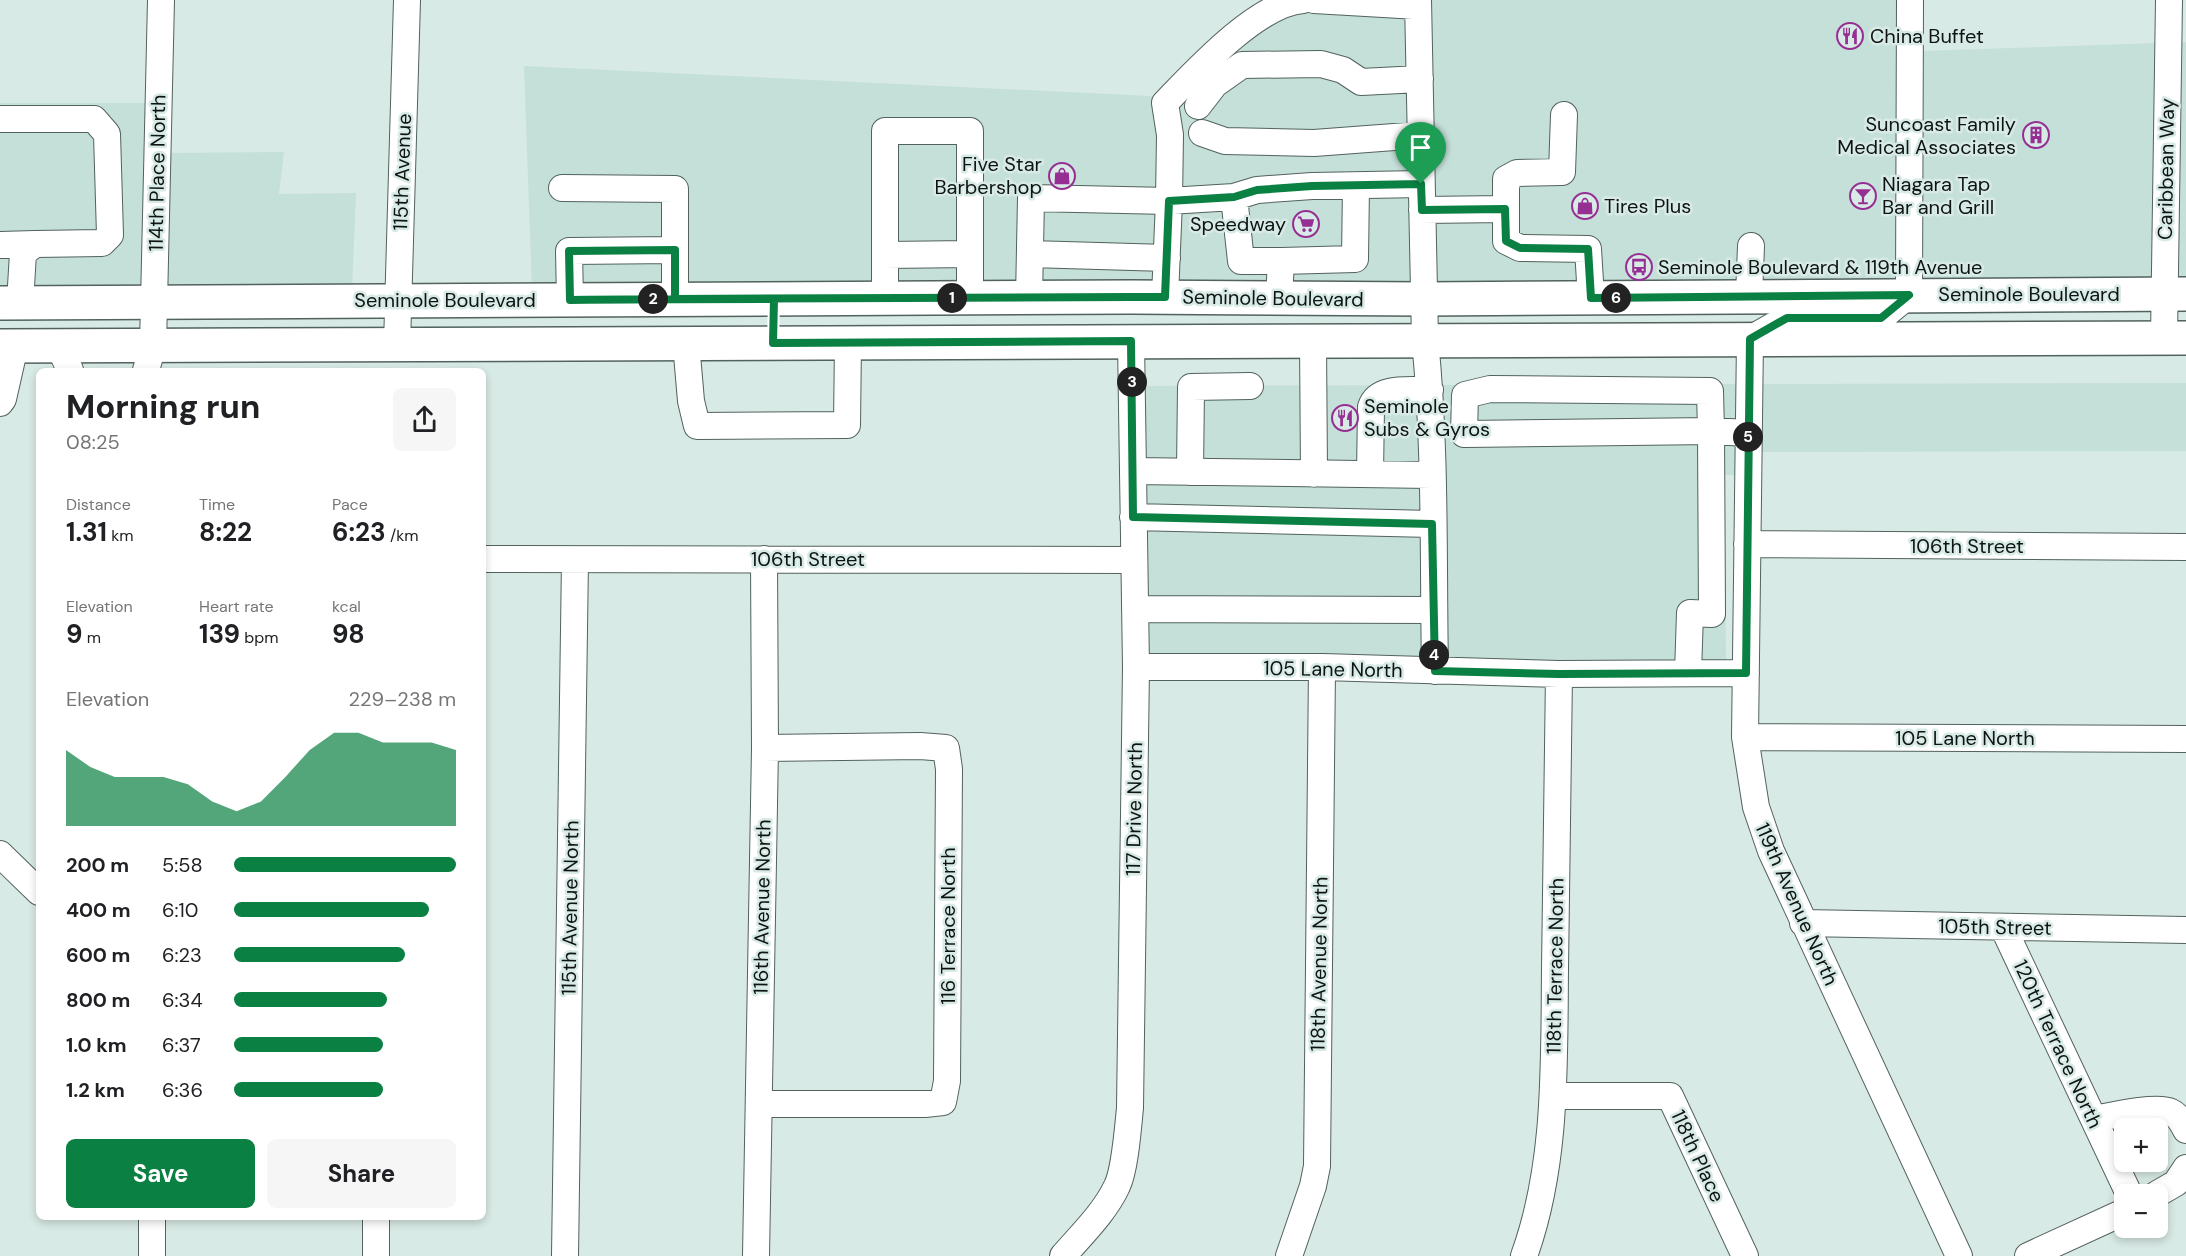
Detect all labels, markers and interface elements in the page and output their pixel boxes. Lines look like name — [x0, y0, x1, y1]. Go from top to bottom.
restaurant icon: China Buffet — [1835, 21, 1865, 51]
place label: China Buffet — [1870, 23, 1984, 49]
street label: 114th Place North — [143, 94, 171, 252]
street label: Caribbean Way — [2152, 98, 2180, 240]
place label: Suncoast Family Medical Associates — [1837, 111, 2016, 160]
street label: 115th Avenue — [387, 113, 417, 231]
building icon: Suncoast Family Medical Associates — [2021, 120, 2051, 150]
pin — [1395, 122, 1446, 184]
icon: arrive — [1404, 131, 1437, 164]
place label: Five Star Barbershop — [934, 151, 1042, 200]
shop icon: Five Star Barbershop — [1047, 161, 1077, 191]
place label: Niagara Tap Bar and Grill — [1882, 171, 1994, 220]
bar icon: Niagara Tap Bar and Grill — [1848, 181, 1878, 211]
shop icon: Tires Plus — [1570, 191, 1600, 221]
place label: Tires Plus — [1604, 193, 1691, 219]
supermarket icon: Speedway — [1291, 209, 1321, 239]
place label: Speedway — [1190, 211, 1286, 237]
bus stop icon: Seminole Boulevard & 119th Avenue — [1624, 252, 1654, 282]
place label: Seminole Boulevard & 119th Avenue — [1658, 254, 1982, 280]
street label: Seminole Boulevard — [1938, 281, 2120, 307]
pin: 1 — [937, 283, 967, 313]
street label: Seminole Boulevard — [1182, 283, 1364, 313]
pin: 6 — [1601, 283, 1631, 313]
pin: 2 — [638, 284, 668, 314]
street label: Seminole Boulevard — [354, 287, 536, 313]
text: 1 — [949, 287, 955, 308]
text: 6 — [1611, 287, 1621, 308]
text: 2 — [648, 288, 658, 309]
pin: 3 — [1117, 367, 1147, 397]
text: 3 — [1127, 371, 1137, 392]
text: Morning run — [66, 385, 260, 428]
button: share — [393, 388, 456, 451]
place label: Seminole Subs & Gyros — [1364, 393, 1490, 442]
restaurant icon: Seminole Subs & Gyros — [1330, 403, 1360, 433]
pin: 5 — [1733, 422, 1763, 452]
text: 5 — [1743, 426, 1753, 447]
text: 08:25 — [66, 429, 120, 455]
text: Distance — [66, 494, 131, 515]
text: Time — [199, 494, 235, 515]
text: Pace — [332, 494, 368, 515]
text: 1.31 — [66, 515, 107, 549]
text: 8:22 — [199, 515, 252, 549]
text: 6:23 — [332, 515, 386, 549]
text: km — [107, 525, 134, 546]
text: /km — [386, 525, 419, 546]
street label: 106th Street — [1910, 533, 2024, 559]
street label: 106th Street — [751, 546, 865, 572]
text: Elevation — [66, 596, 133, 617]
text: Heart rate — [199, 596, 274, 617]
text: kcal — [332, 596, 361, 617]
text: 9 — [66, 617, 83, 651]
text: 139 — [199, 617, 240, 651]
text: 98 — [332, 617, 365, 651]
text: m — [83, 627, 101, 648]
text: bpm — [240, 627, 279, 648]
pin: 4 — [1419, 640, 1449, 670]
text: 4 — [1429, 644, 1439, 665]
street label: 105 Lane North — [1263, 655, 1403, 683]
text: Elevation — [66, 686, 149, 712]
text: 229–238 m — [349, 686, 456, 712]
street label: 105 Lane North — [1895, 725, 2035, 751]
street label: 117 Drive North — [1120, 742, 1148, 876]
street label: 116th Avenue North — [747, 819, 777, 995]
street label: 119th Avenue North — [1749, 819, 1845, 989]
street label: 115th Avenue North — [555, 820, 585, 996]
street label: 116 Terrace North — [935, 847, 961, 1005]
text: 200 m — [66, 852, 129, 878]
text: 5:58 — [162, 852, 203, 878]
street label: 118th Avenue North — [1304, 876, 1334, 1052]
street label: 118th Terrace North — [1540, 878, 1570, 1054]
text: 400 m — [66, 897, 131, 923]
text: 6:10 — [162, 897, 199, 923]
street label: 105th Street — [1938, 913, 2052, 941]
text: 600 m — [66, 942, 130, 968]
text: 6:23 — [162, 942, 202, 968]
street label: 120th Terrace North — [2008, 956, 2108, 1132]
text: 800 m — [66, 987, 130, 1013]
text: 6:34 — [162, 987, 203, 1013]
text: 1.0 km — [66, 1032, 127, 1058]
text: 6:37 — [162, 1032, 201, 1058]
text: 1.2 km — [66, 1077, 125, 1103]
text: 6:36 — [162, 1077, 203, 1103]
street label: 118th Place — [1665, 1106, 1731, 1206]
map controls — [2114, 1118, 2168, 1238]
button: + — [2114, 1118, 2168, 1172]
button: Save — [66, 1139, 255, 1208]
button: Share — [267, 1139, 456, 1208]
button: − — [2114, 1184, 2168, 1238]

